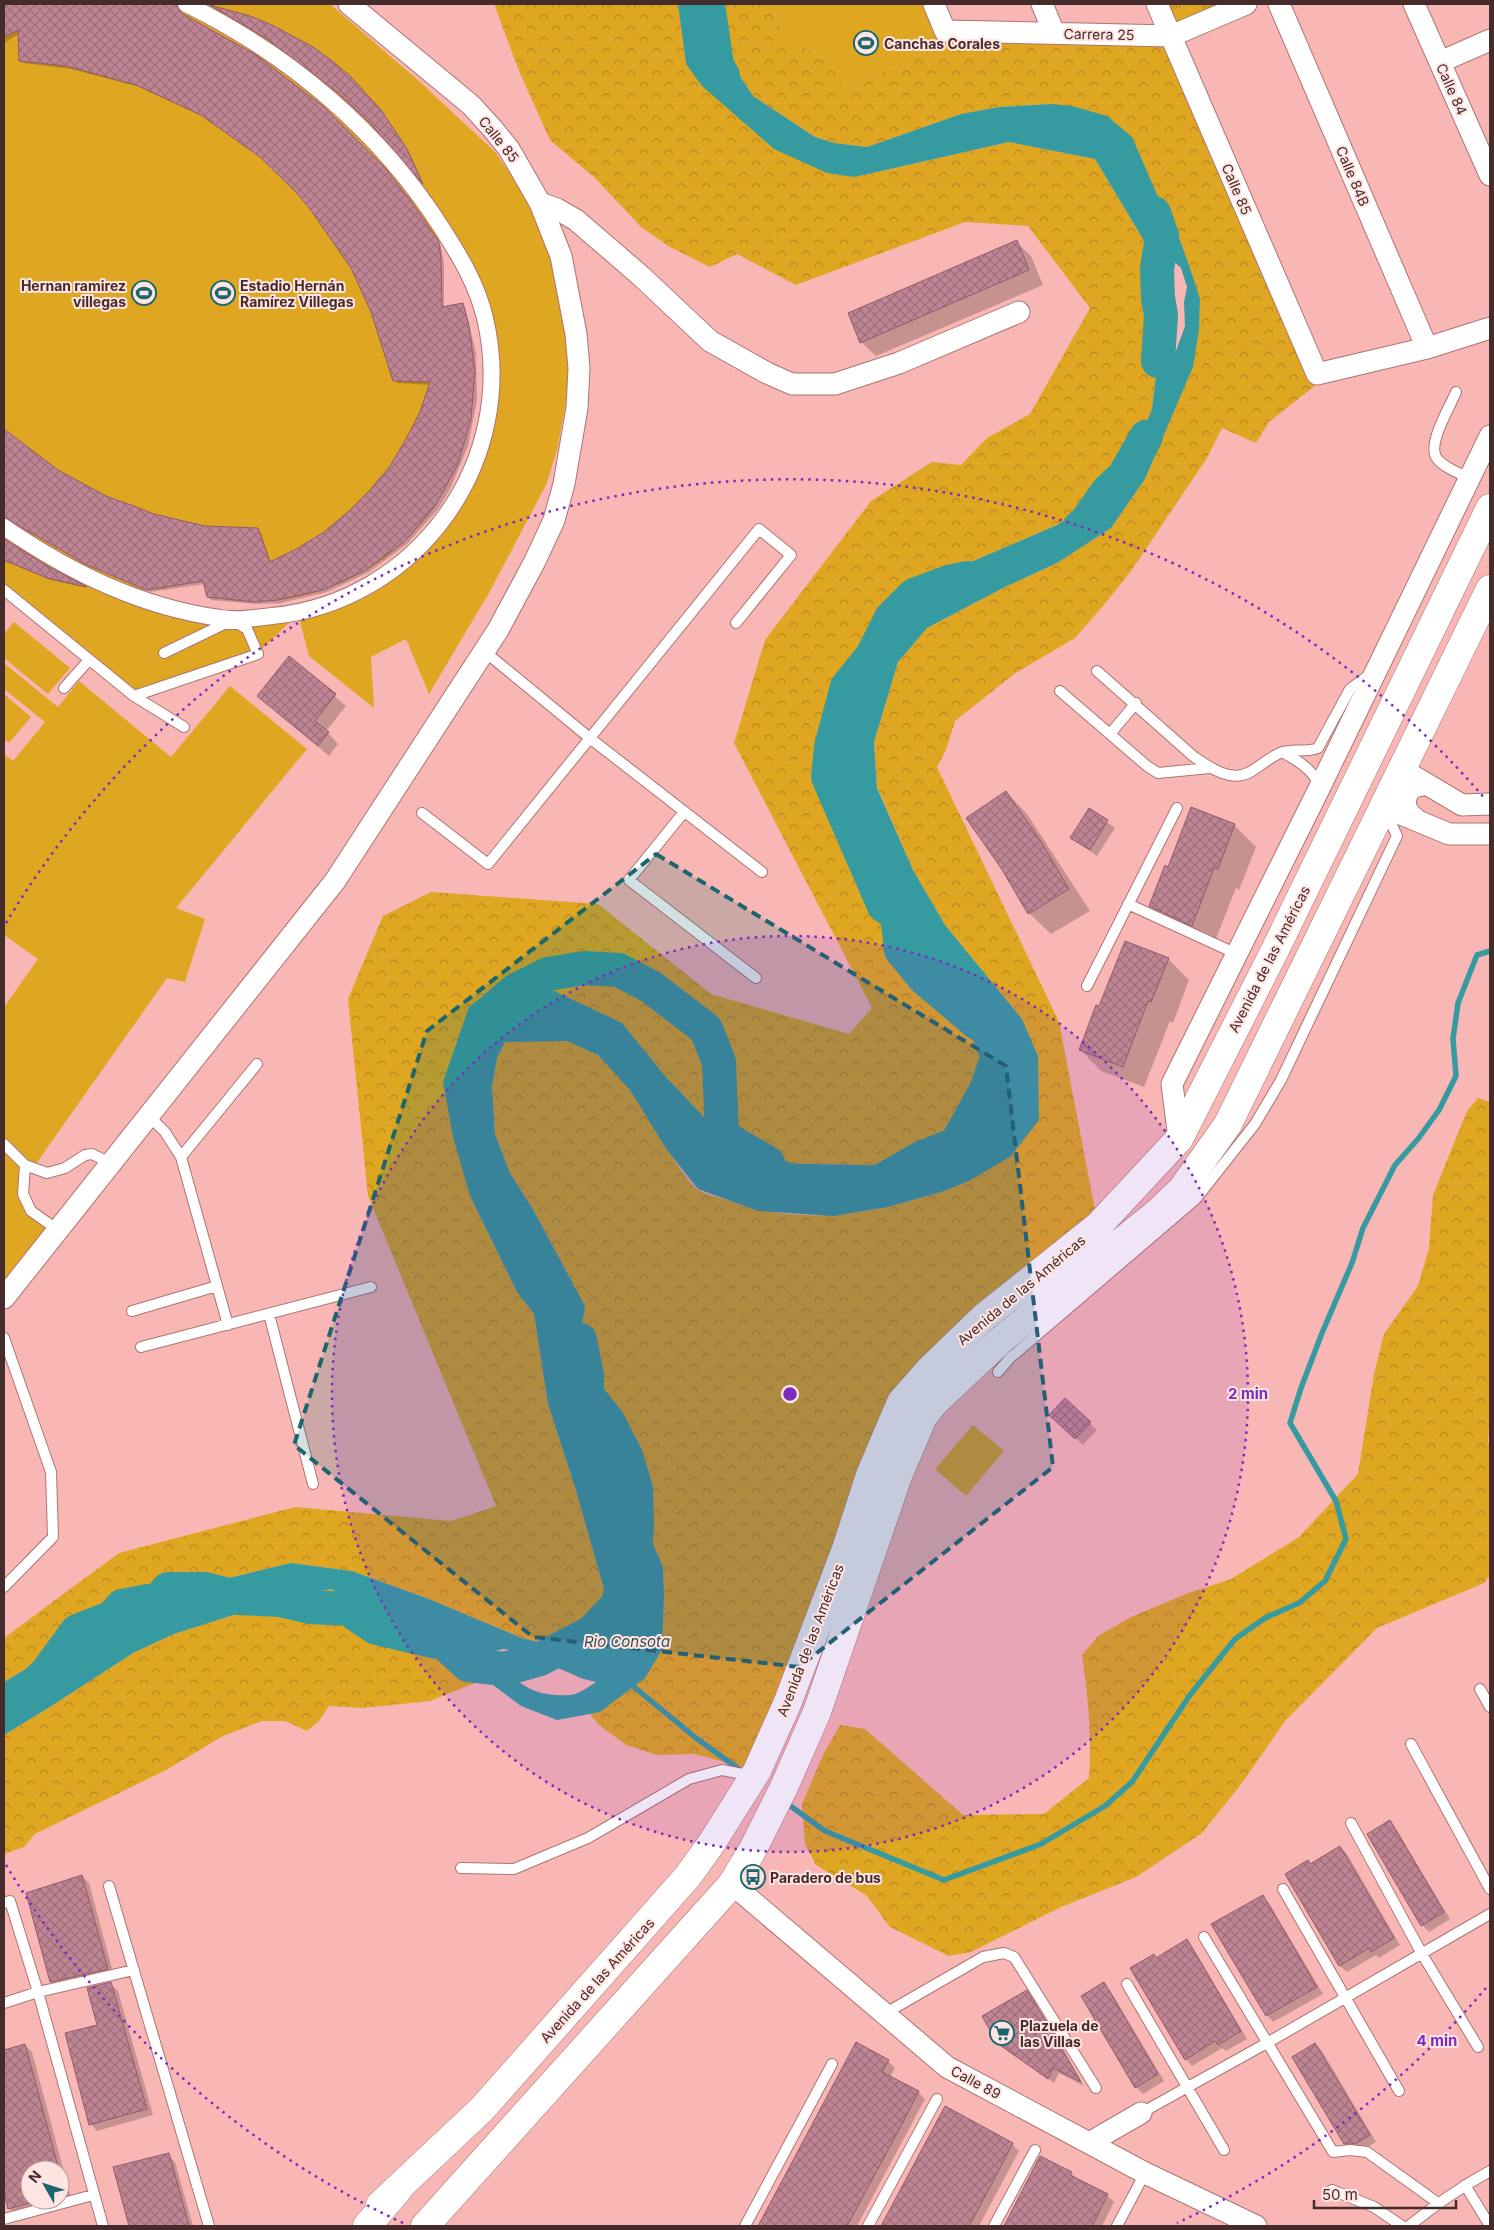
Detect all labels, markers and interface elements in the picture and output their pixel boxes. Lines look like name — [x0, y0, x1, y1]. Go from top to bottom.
street label: Carrera 25 — [1063, 25, 1135, 43]
sports icon: Canchas Corales — [853, 30, 879, 56]
place label: Canchas Corales — [884, 35, 1000, 52]
street label: Calle 84 — [1433, 61, 1471, 117]
street label: Calle 85 — [475, 113, 523, 165]
street label: Calle 84B — [1333, 143, 1373, 209]
street label: Calle 85 — [1219, 161, 1255, 217]
place label: Hernan ramirez villegas — [21, 277, 126, 310]
place label: Estadio Hernán Ramírez Villegas — [240, 277, 354, 310]
sports icon: Hernan ramirez villegas — [131, 280, 157, 306]
sports icon: Estadio Hernán Ramírez Villegas — [210, 280, 236, 306]
street label: Avenida de las Américas — [1225, 883, 1313, 1035]
street label: Avenida de las Américas — [953, 1231, 1089, 1349]
text: 2 min — [1228, 1384, 1268, 1403]
centre of rings — [781, 1385, 799, 1403]
street label: Avenida de las Américas — [773, 1561, 847, 1719]
water label: Rio Consota — [584, 1632, 670, 1651]
bus stop icon: Paradero de bus — [740, 1864, 766, 1890]
place label: Paradero de bus — [770, 1869, 881, 1886]
street label: Avenida de las Américas — [536, 1914, 658, 2046]
place label: Plazuela de las Villas — [1020, 2017, 1098, 2050]
supermarket icon: Plazuela de las Villas — [989, 2020, 1015, 2046]
text: 4 min — [1417, 2031, 1457, 2050]
street label: Calle 89 — [948, 2062, 1004, 2102]
north arrow — [20, 2160, 70, 2210]
text: N — [25, 2167, 44, 2186]
scale bar — [1314, 2178, 1456, 2210]
text: 50 m — [1322, 2185, 1358, 2204]

